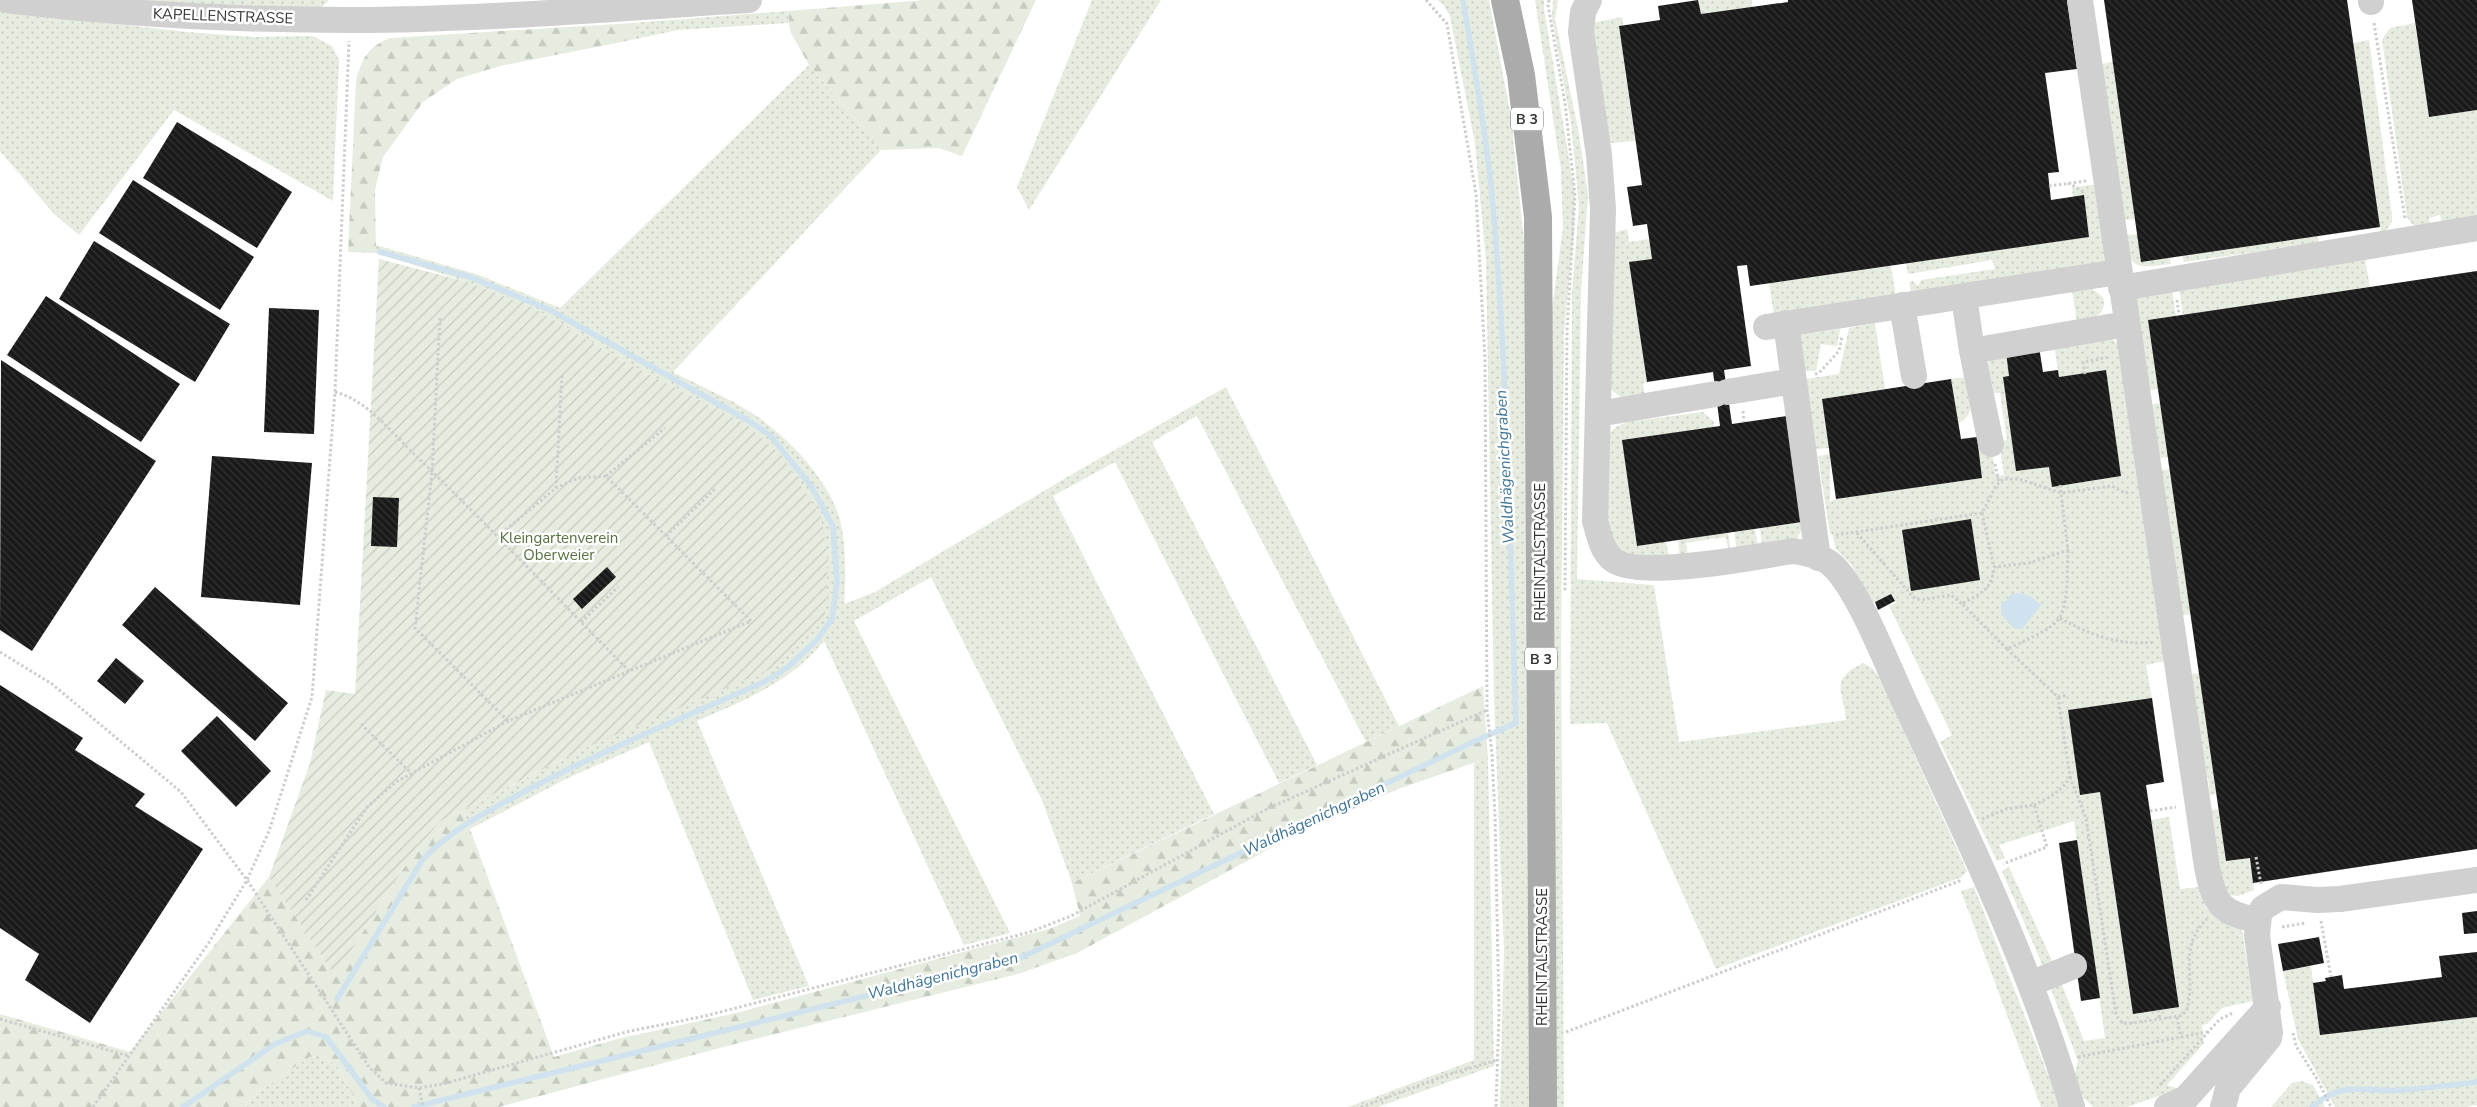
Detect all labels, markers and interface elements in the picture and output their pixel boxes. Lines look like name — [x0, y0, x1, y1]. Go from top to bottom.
street label: KAPELLENSTRASSE — [153, 4, 293, 28]
road number: B 3 — [1511, 108, 1543, 130]
water label: Waldhägenichgraben — [1490, 389, 1520, 545]
street label: RHEINTALSTRASSE — [1530, 483, 1550, 621]
park label: Kleingartenverein Oberweier — [500, 528, 618, 565]
road number: B 3 — [1525, 648, 1557, 671]
water label: Waldhägenichgraben — [1239, 776, 1389, 862]
street label: RHEINTALSTRASSE — [1532, 888, 1552, 1026]
water label: Waldhägenichgraben — [865, 947, 1021, 1005]

